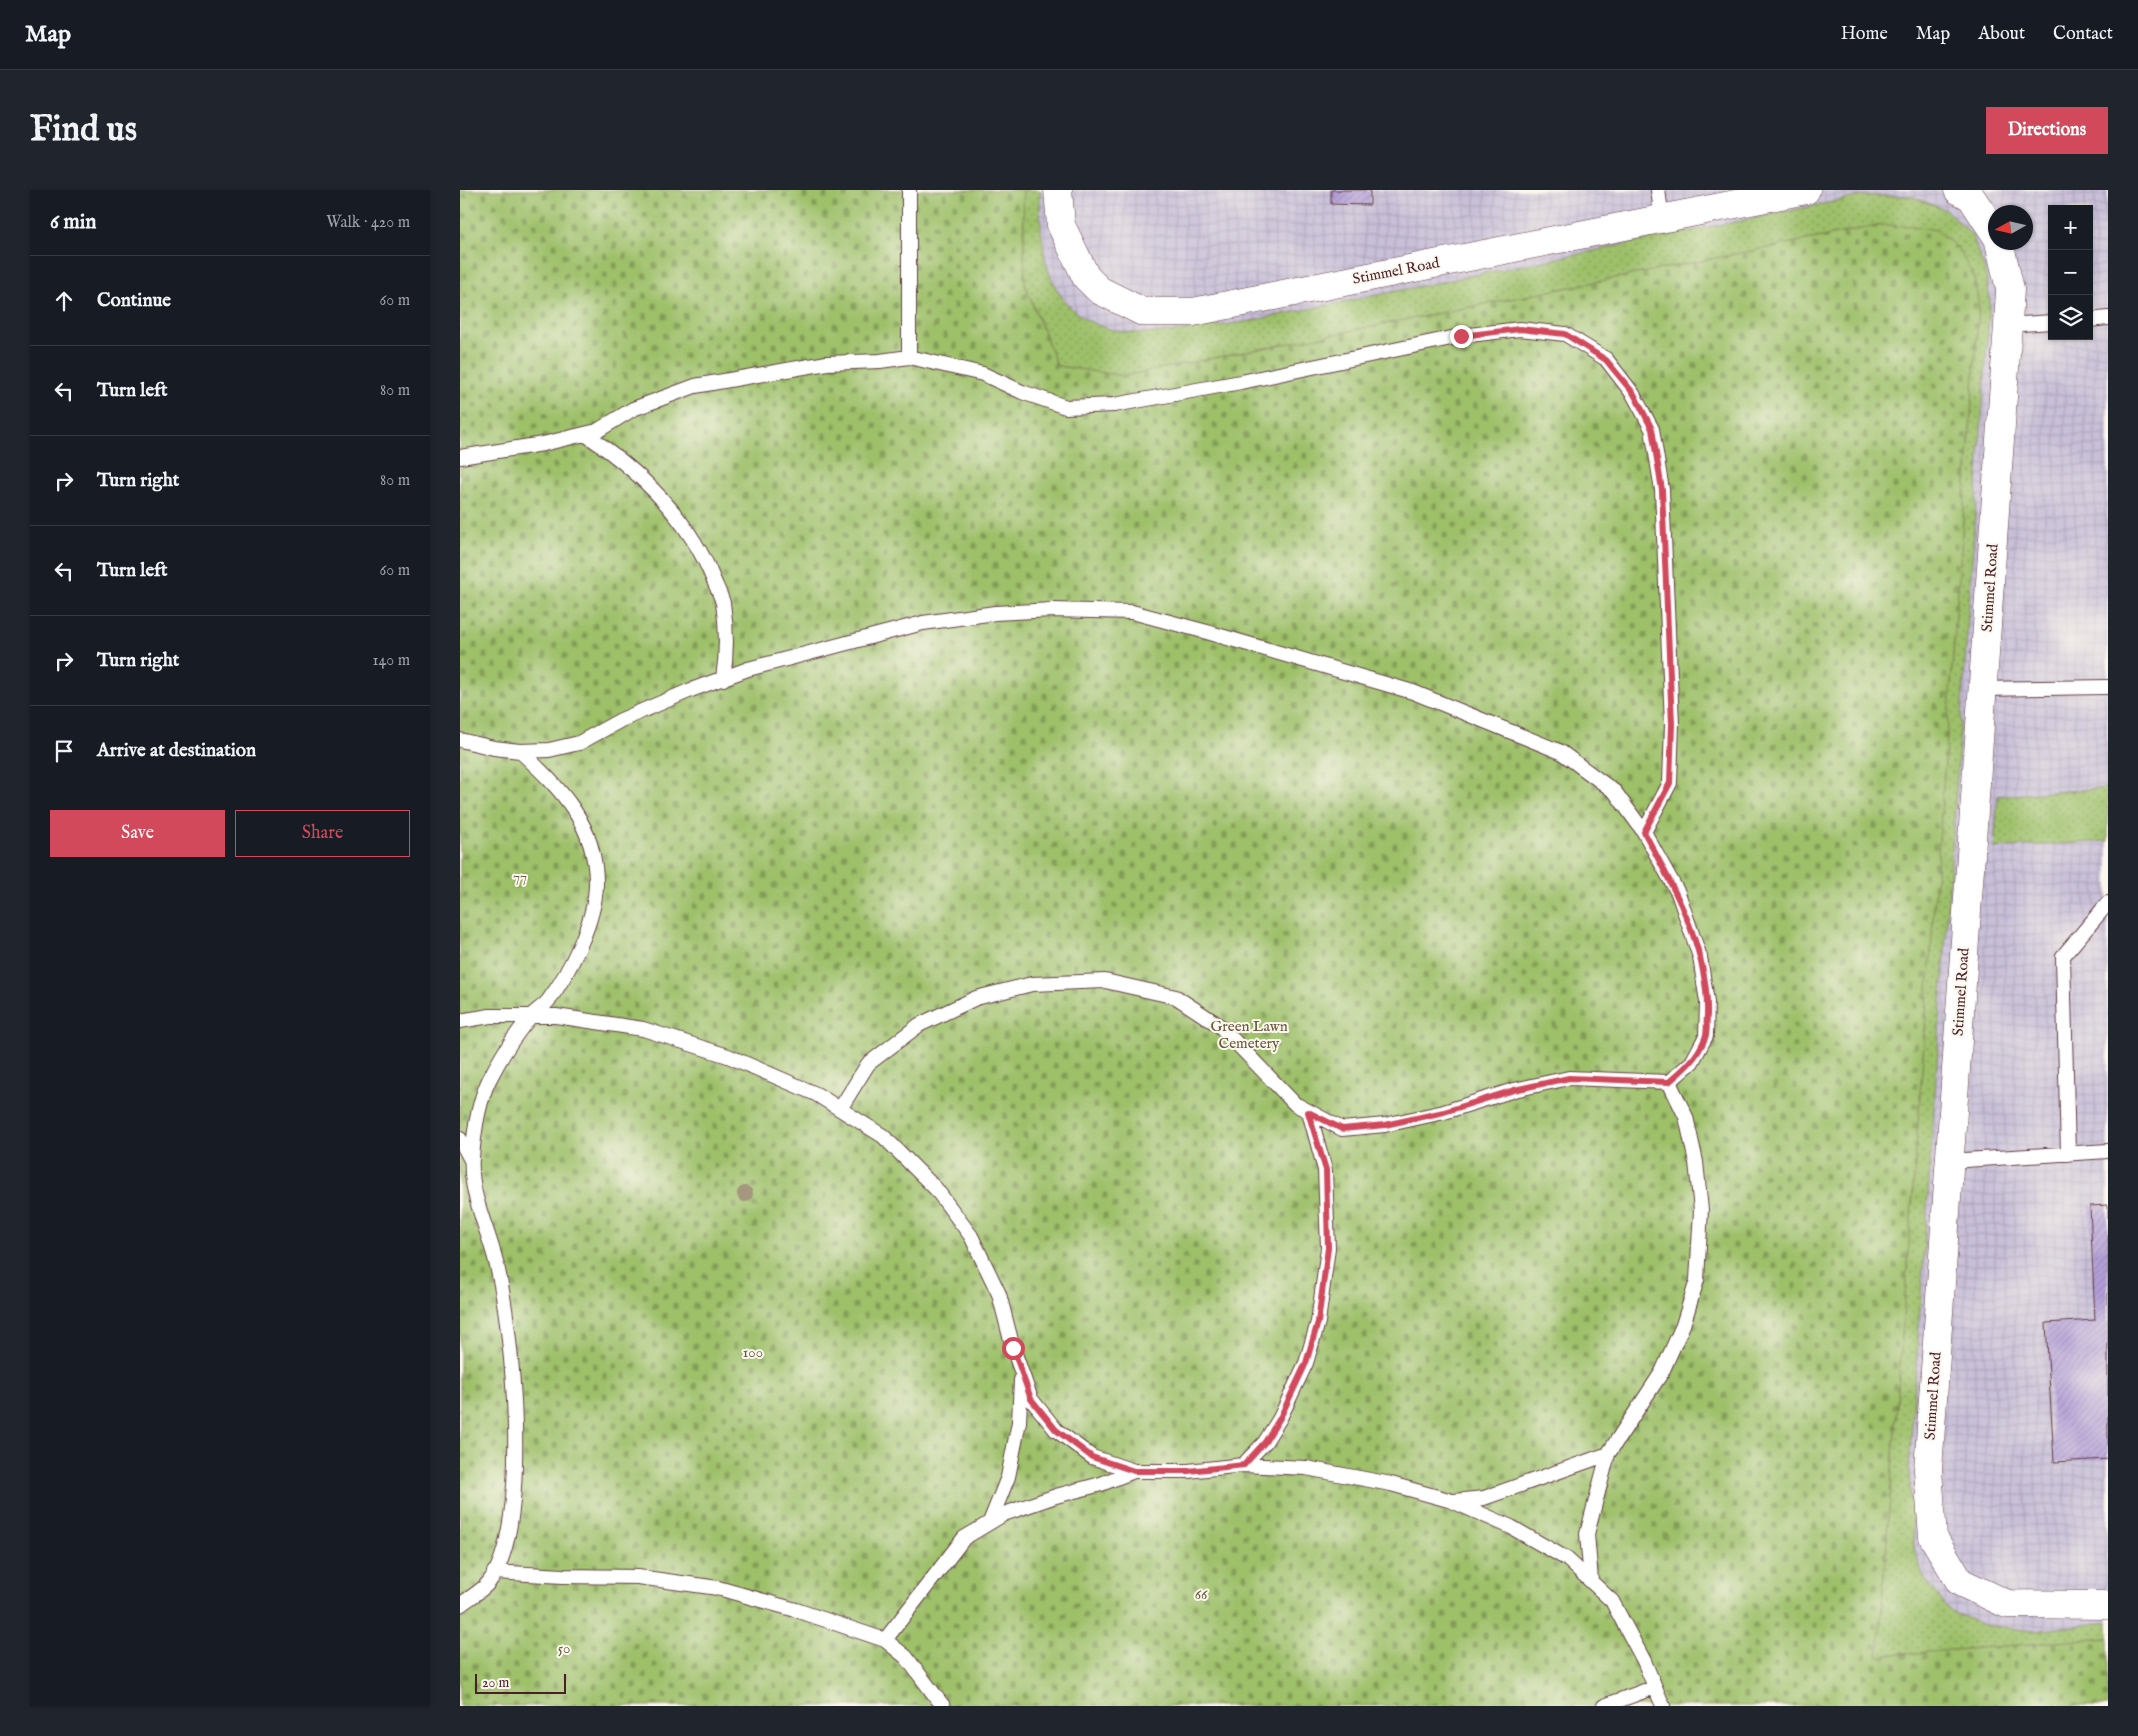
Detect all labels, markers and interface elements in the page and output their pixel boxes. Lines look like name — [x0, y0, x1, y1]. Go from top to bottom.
text: Map — [25, 19, 71, 50]
text: Home — [1841, 23, 1888, 46]
text: Map — [1916, 23, 1950, 46]
text: About — [1978, 23, 2025, 46]
text: Contact — [2053, 23, 2113, 46]
button: Directions — [1986, 107, 2108, 154]
text: Find us — [30, 108, 137, 153]
north arrow — [1988, 205, 2033, 250]
map controls — [2048, 205, 2093, 340]
button: + — [2048, 205, 2093, 250]
text: 6 min — [50, 209, 96, 236]
text: Walk · 420 m — [326, 213, 410, 233]
button: − — [2048, 250, 2093, 295]
street label: Stimmel Road — [1351, 253, 1442, 289]
icon: ahead — [50, 287, 78, 315]
text: Continue — [97, 289, 171, 313]
text: 60 m — [380, 291, 410, 311]
button: layers — [2048, 295, 2093, 340]
route end — [1450, 325, 1473, 348]
icon: left — [50, 377, 78, 405]
text: Turn left — [97, 379, 168, 403]
text: 80 m — [380, 381, 410, 401]
icon: right — [50, 467, 78, 495]
text: Turn right — [97, 469, 179, 493]
text: 80 m — [380, 471, 410, 491]
street label: Stimmel Road — [1977, 542, 2003, 633]
icon: left — [50, 557, 78, 585]
text: Turn left — [97, 559, 168, 583]
text: 60 m — [380, 561, 410, 581]
icon: right — [50, 647, 78, 675]
text: Turn right — [97, 649, 179, 673]
text: 140 m — [372, 651, 410, 671]
icon: arrive — [50, 737, 78, 765]
text: Arrive at destination — [97, 739, 256, 763]
button: Save — [50, 810, 225, 857]
button: Share — [235, 810, 410, 857]
park label: 77 — [513, 867, 527, 886]
street label: Stimmel Road — [1948, 946, 1974, 1037]
park label: Green Lawn Cemetery — [1210, 1017, 1288, 1053]
route start — [1002, 1337, 1025, 1360]
park label: 100 — [743, 1343, 763, 1362]
street label: Stimmel Road — [1920, 1350, 1946, 1441]
park label: 66 — [1195, 1585, 1208, 1604]
park label: 50 — [558, 1639, 570, 1658]
scale bar — [475, 1671, 566, 1694]
text: 20 m — [482, 1674, 509, 1692]

